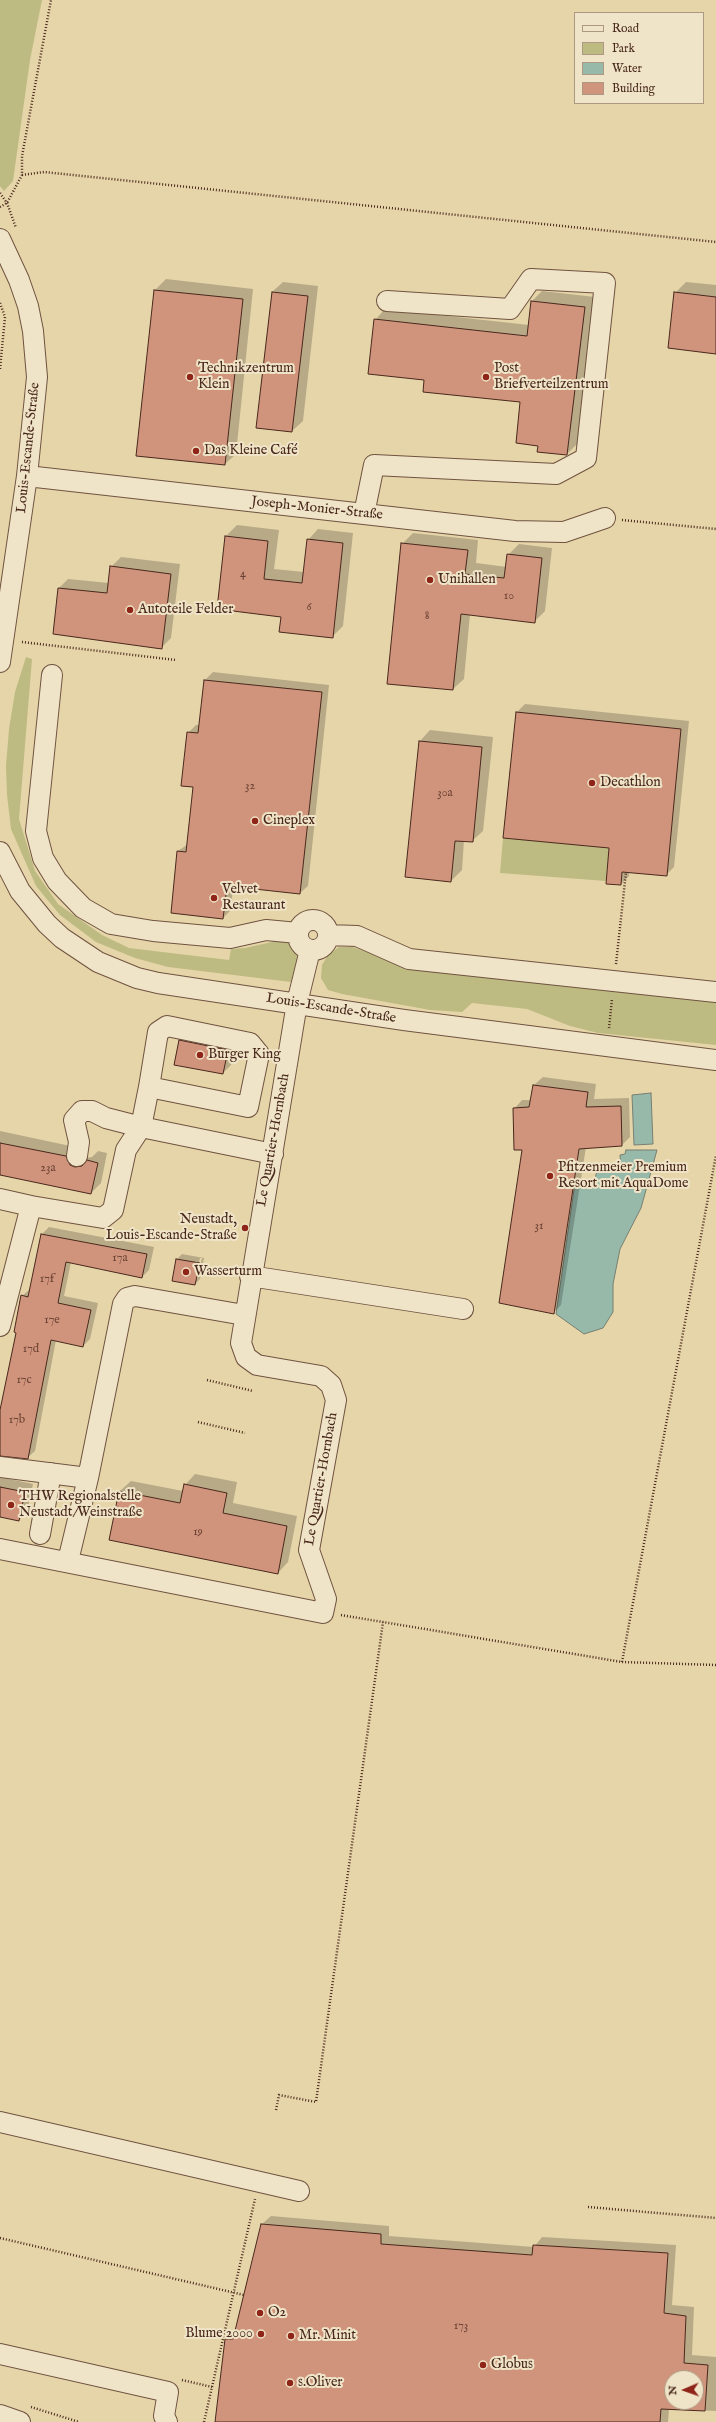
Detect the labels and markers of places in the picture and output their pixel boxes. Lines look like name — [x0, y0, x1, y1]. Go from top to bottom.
place label: Technikzentrum Klein — [198, 361, 294, 394]
place label: Post Briefverteilzentrum — [494, 361, 608, 394]
marker: Technikzentrum Klein — [185, 372, 195, 382]
marker: Post Briefverteilzentrum — [481, 372, 491, 382]
place label: Das Kleine Café — [204, 443, 298, 459]
marker: Das Kleine Café — [191, 446, 201, 456]
place label: Unihallen — [438, 572, 496, 588]
marker: Unihallen — [425, 575, 435, 585]
place label: Autoteile Felder — [138, 602, 233, 618]
marker: Autoteile Felder — [125, 605, 135, 615]
place label: Decathlon — [600, 775, 661, 791]
marker: Decathlon — [587, 778, 597, 788]
place label: Cineplex — [263, 813, 315, 829]
marker: Cineplex — [250, 816, 260, 826]
place label: Velvet Restaurant — [222, 882, 285, 914]
marker: Velvet Restaurant — [209, 893, 219, 903]
place label: Burger King — [208, 1047, 281, 1063]
marker: Burger King — [195, 1050, 205, 1060]
place label: Pfitzenmeier Premium Resort mit AquaDome — [558, 1160, 688, 1192]
marker: Pfitzenmeier Premium Resort mit AquaDome — [545, 1171, 555, 1181]
place label: Neustadt, Louis-Escande-Straße — [106, 1212, 237, 1244]
marker: Neustadt, Louis-Escande-Straße — [240, 1223, 250, 1233]
place label: Wasserturm — [194, 1264, 262, 1280]
marker: Wasserturm — [181, 1267, 191, 1277]
place label: THW Regionalstelle Neustadt/Weinstraße — [19, 1489, 142, 1522]
marker: THW Regionalstelle Neustadt/Weinstraße — [6, 1500, 16, 1510]
place label: O2 — [268, 2305, 286, 2321]
marker: O2 — [255, 2308, 265, 2318]
place label: Blume 2000 — [185, 2326, 253, 2342]
place label: Mr. Minit — [299, 2328, 356, 2344]
marker: Blume 2000 — [256, 2329, 266, 2339]
marker: Mr. Minit — [286, 2331, 296, 2341]
place label: Globus — [491, 2357, 533, 2373]
marker: Globus — [478, 2360, 488, 2370]
place label: s.Oliver — [298, 2375, 342, 2391]
marker: s.Oliver — [285, 2378, 295, 2388]

